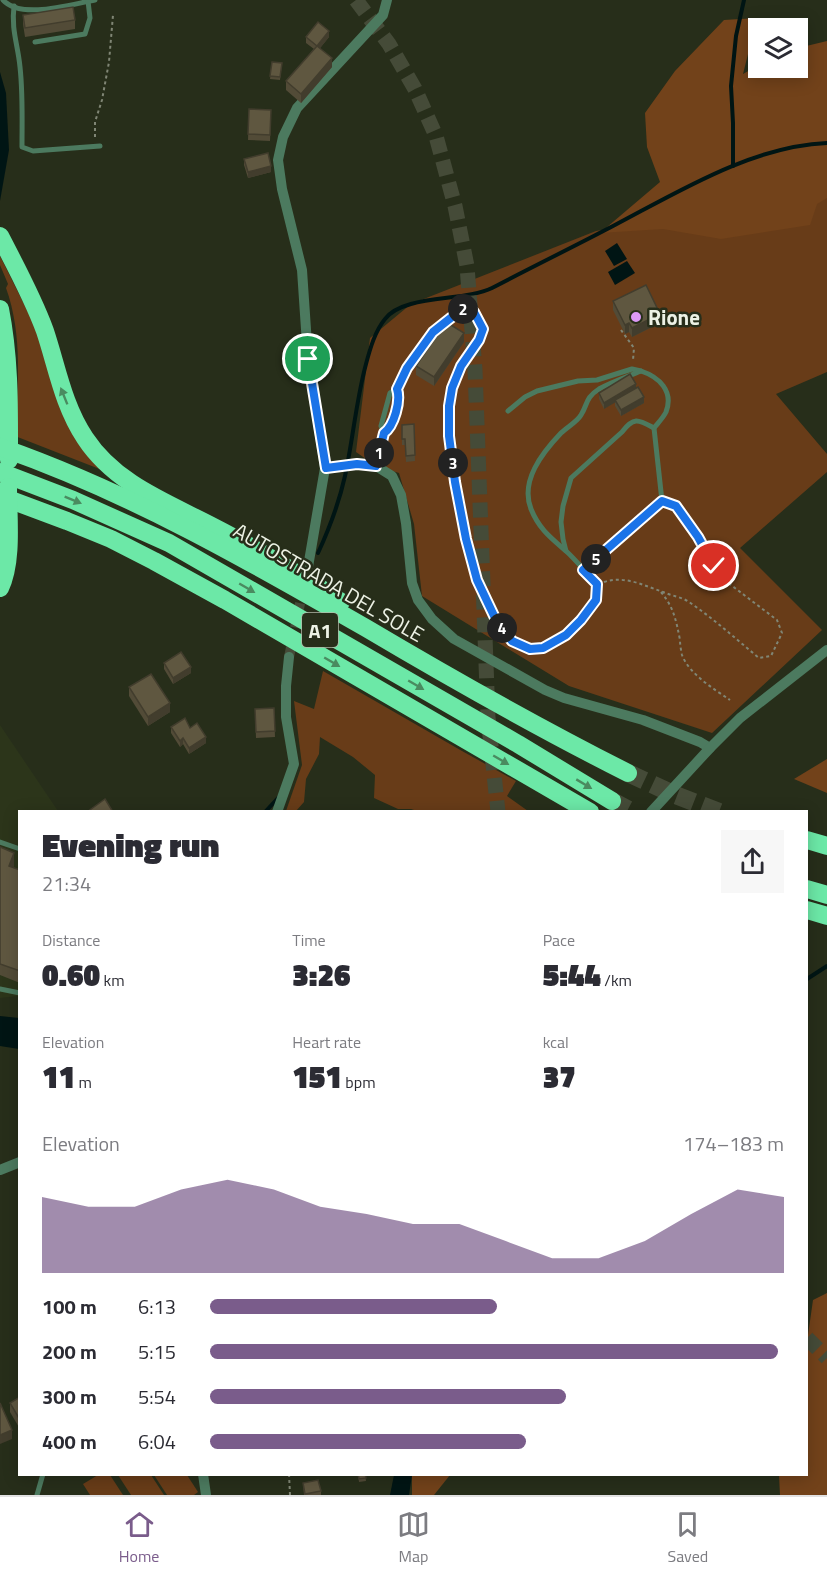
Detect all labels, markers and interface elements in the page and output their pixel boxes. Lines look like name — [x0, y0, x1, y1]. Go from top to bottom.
map controls — [748, 18, 808, 78]
button: layers — [748, 18, 808, 78]
pin: 2 — [448, 294, 478, 324]
text: 2 — [459, 297, 467, 321]
place label: Rione — [648, 301, 700, 333]
marker: Rione — [629, 310, 643, 324]
pin — [282, 333, 333, 384]
icon: arrive — [291, 342, 324, 375]
one-way arrow — [59, 386, 69, 404]
pin: 1 — [364, 438, 394, 468]
text: 1 — [375, 441, 383, 465]
pin: 3 — [438, 448, 468, 478]
text: 3 — [449, 451, 457, 475]
one-way arrow — [64, 496, 82, 505]
street label: AUTOSTRADA DEL SOLE — [228, 514, 430, 650]
pin — [688, 540, 739, 591]
pin: 5 — [581, 544, 611, 574]
text: 5 — [592, 547, 600, 571]
icon: check — [697, 549, 730, 582]
one-way arrow — [239, 583, 256, 593]
road number: A1 — [302, 613, 338, 647]
pin: 4 — [487, 613, 517, 643]
text: 4 — [498, 616, 506, 640]
one-way arrow — [324, 656, 340, 667]
one-way arrow — [408, 680, 425, 690]
one-way arrow — [493, 754, 509, 765]
one-way arrow — [576, 779, 593, 789]
text: Evening run — [42, 820, 219, 870]
button: share — [721, 830, 784, 893]
text: 21:34 — [42, 868, 91, 899]
text: Distance — [42, 928, 100, 952]
text: Time — [292, 928, 326, 952]
text: Pace — [543, 928, 575, 952]
text: 0.60 — [42, 952, 100, 998]
text: 3:26 — [292, 952, 350, 998]
text: 5:44 — [543, 952, 601, 998]
text: km — [100, 968, 125, 992]
text: /km — [601, 968, 632, 992]
text: Elevation — [42, 1030, 104, 1054]
text: Heart rate — [292, 1030, 361, 1054]
text: kcal — [543, 1030, 569, 1054]
text: 11 — [42, 1054, 75, 1100]
text: 151 — [292, 1054, 342, 1100]
text: 37 — [543, 1054, 576, 1100]
text: m — [75, 1070, 92, 1094]
text: bpm — [342, 1070, 376, 1094]
text: Elevation — [42, 1128, 120, 1159]
text: 174–183 m — [683, 1128, 784, 1159]
text: 100 m — [42, 1291, 97, 1322]
text: 6:13 — [138, 1291, 176, 1322]
text: 200 m — [42, 1336, 97, 1367]
text: 5:15 — [138, 1336, 176, 1367]
text: 300 m — [42, 1381, 97, 1412]
text: 5:54 — [138, 1381, 176, 1412]
text: 400 m — [42, 1426, 97, 1457]
text: 6:04 — [138, 1426, 176, 1457]
tab: Home — [119, 1508, 159, 1568]
tab: Map — [397, 1508, 430, 1568]
tab: Saved — [667, 1508, 708, 1568]

